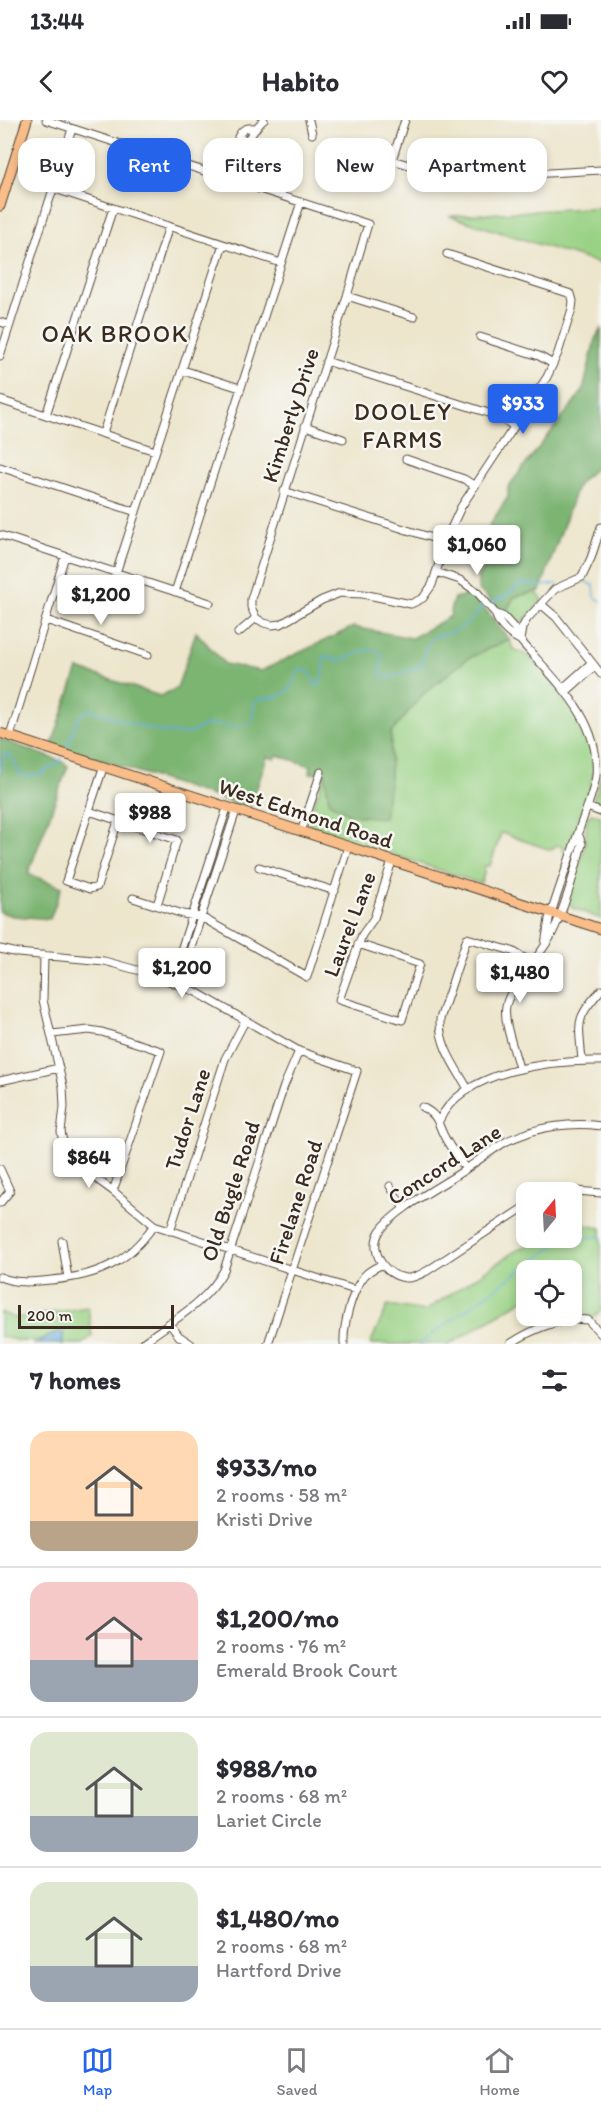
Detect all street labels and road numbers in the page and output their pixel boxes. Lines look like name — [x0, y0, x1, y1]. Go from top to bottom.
street label: Kimberly Drive — [256, 344, 325, 486]
street label: West Edmond Road — [215, 773, 397, 854]
street label: Laurel Lane — [317, 868, 382, 981]
street label: Tudor Lane — [158, 1065, 217, 1173]
street label: Old Bugle Road — [195, 1117, 266, 1265]
street label: Concord Lane — [383, 1118, 506, 1211]
street label: Firelane Road — [263, 1136, 328, 1268]

